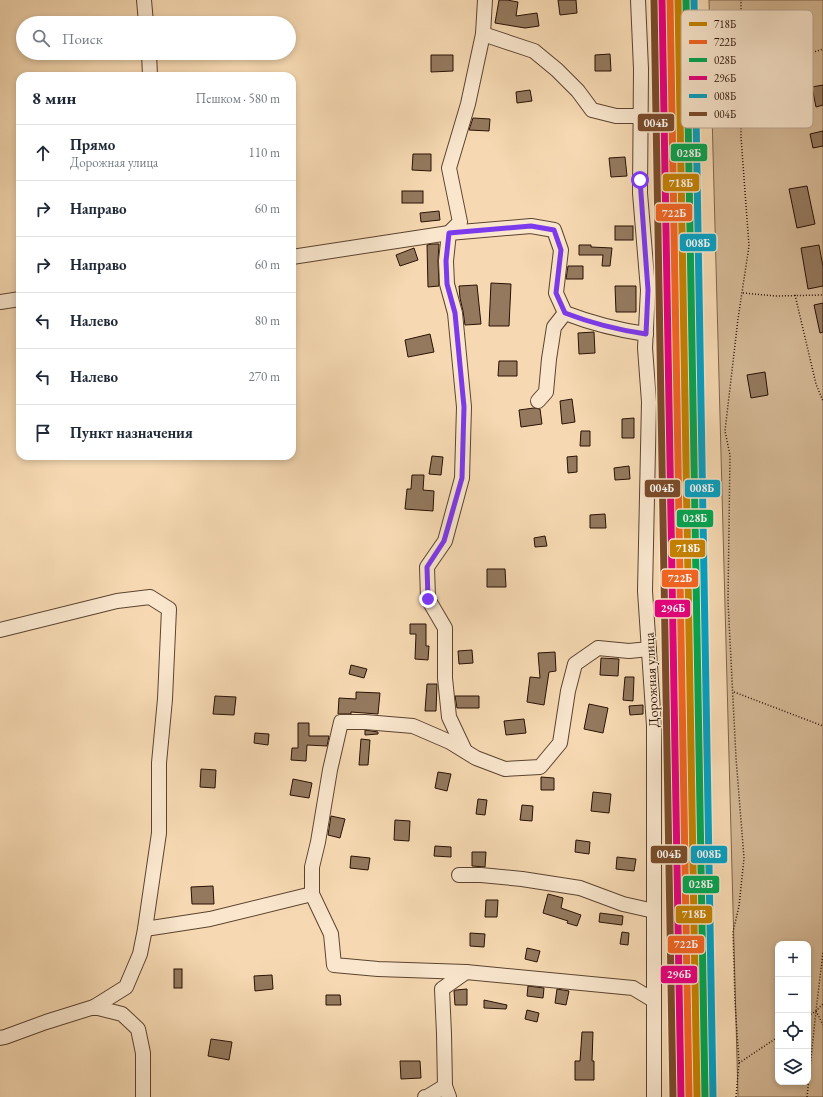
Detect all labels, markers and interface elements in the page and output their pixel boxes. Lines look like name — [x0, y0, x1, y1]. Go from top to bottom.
legend — [681, 10, 813, 128]
search box — [16, 16, 296, 60]
text: 718Б — [714, 17, 737, 31]
icon: search — [30, 27, 52, 49]
text: Поиск — [62, 29, 103, 48]
text: 722Б — [714, 35, 737, 49]
text: 028Б — [714, 53, 737, 67]
text: 296Б — [714, 71, 737, 85]
text: 8 мин — [32, 87, 76, 109]
text: 008Б — [714, 89, 737, 103]
text: Пешком · 580 m — [196, 90, 280, 107]
text: 004Б — [714, 107, 737, 121]
line badge: 004Б — [637, 113, 675, 132]
text: 004Б — [644, 116, 668, 130]
text: Прямо — [70, 135, 115, 154]
icon: ahead — [32, 142, 54, 164]
line badge: 028Б — [670, 143, 708, 162]
text: 110 m — [249, 144, 280, 161]
text: 028Б — [677, 146, 701, 160]
text: Дорожная улица — [70, 154, 158, 171]
route start — [631, 171, 649, 189]
line badge: 718Б — [662, 173, 700, 192]
text: 718Б — [669, 176, 693, 190]
icon: right — [32, 198, 54, 220]
text: Направо — [70, 199, 127, 218]
text: 60 m — [255, 200, 280, 217]
line badge: 722Б — [655, 203, 693, 222]
text: 722Б — [662, 206, 686, 220]
line badge: 008Б — [679, 233, 717, 252]
text: 008Б — [686, 236, 710, 250]
icon: right — [32, 254, 54, 276]
text: Направо — [70, 255, 127, 274]
text: 60 m — [255, 256, 280, 273]
icon: left — [32, 310, 54, 332]
text: Налево — [70, 311, 118, 330]
text: 80 m — [255, 312, 280, 329]
icon: left — [32, 366, 54, 388]
text: Налево — [70, 367, 118, 386]
text: 270 m — [249, 368, 280, 385]
icon: arrive — [32, 422, 54, 444]
text: Пункт назначения — [70, 423, 193, 442]
line badge: 004Б — [644, 479, 681, 498]
line badge: 008Б — [684, 479, 721, 498]
text: 004Б — [650, 481, 674, 495]
text: 008Б — [690, 481, 714, 495]
line badge: 028Б — [676, 509, 714, 528]
text: 028Б — [683, 511, 707, 525]
line badge: 718Б — [669, 539, 706, 558]
text: 718Б — [676, 541, 700, 555]
line badge: 722Б — [661, 569, 699, 588]
text: 722Б — [668, 571, 692, 585]
route end — [419, 590, 437, 608]
line badge: 296Б — [654, 599, 691, 618]
text: 296Б — [661, 601, 685, 615]
street label: Дорожная улица — [640, 632, 662, 728]
line badge: 004Б — [650, 845, 688, 864]
line badge: 008Б — [690, 845, 728, 864]
text: 004Б — [657, 847, 681, 861]
text: 008Б — [697, 847, 721, 861]
line badge: 028Б — [682, 875, 720, 894]
text: 028Б — [689, 877, 713, 891]
line badge: 718Б — [675, 905, 713, 924]
text: 718Б — [682, 907, 706, 921]
line badge: 722Б — [667, 935, 705, 954]
text: 722Б — [674, 937, 698, 951]
map controls — [775, 941, 811, 1085]
button: + — [775, 941, 811, 977]
line badge: 296Б — [660, 965, 698, 984]
text: 296Б — [667, 967, 691, 981]
button: − — [775, 977, 811, 1013]
button: locate — [775, 1013, 811, 1049]
button: layers — [775, 1049, 811, 1085]

